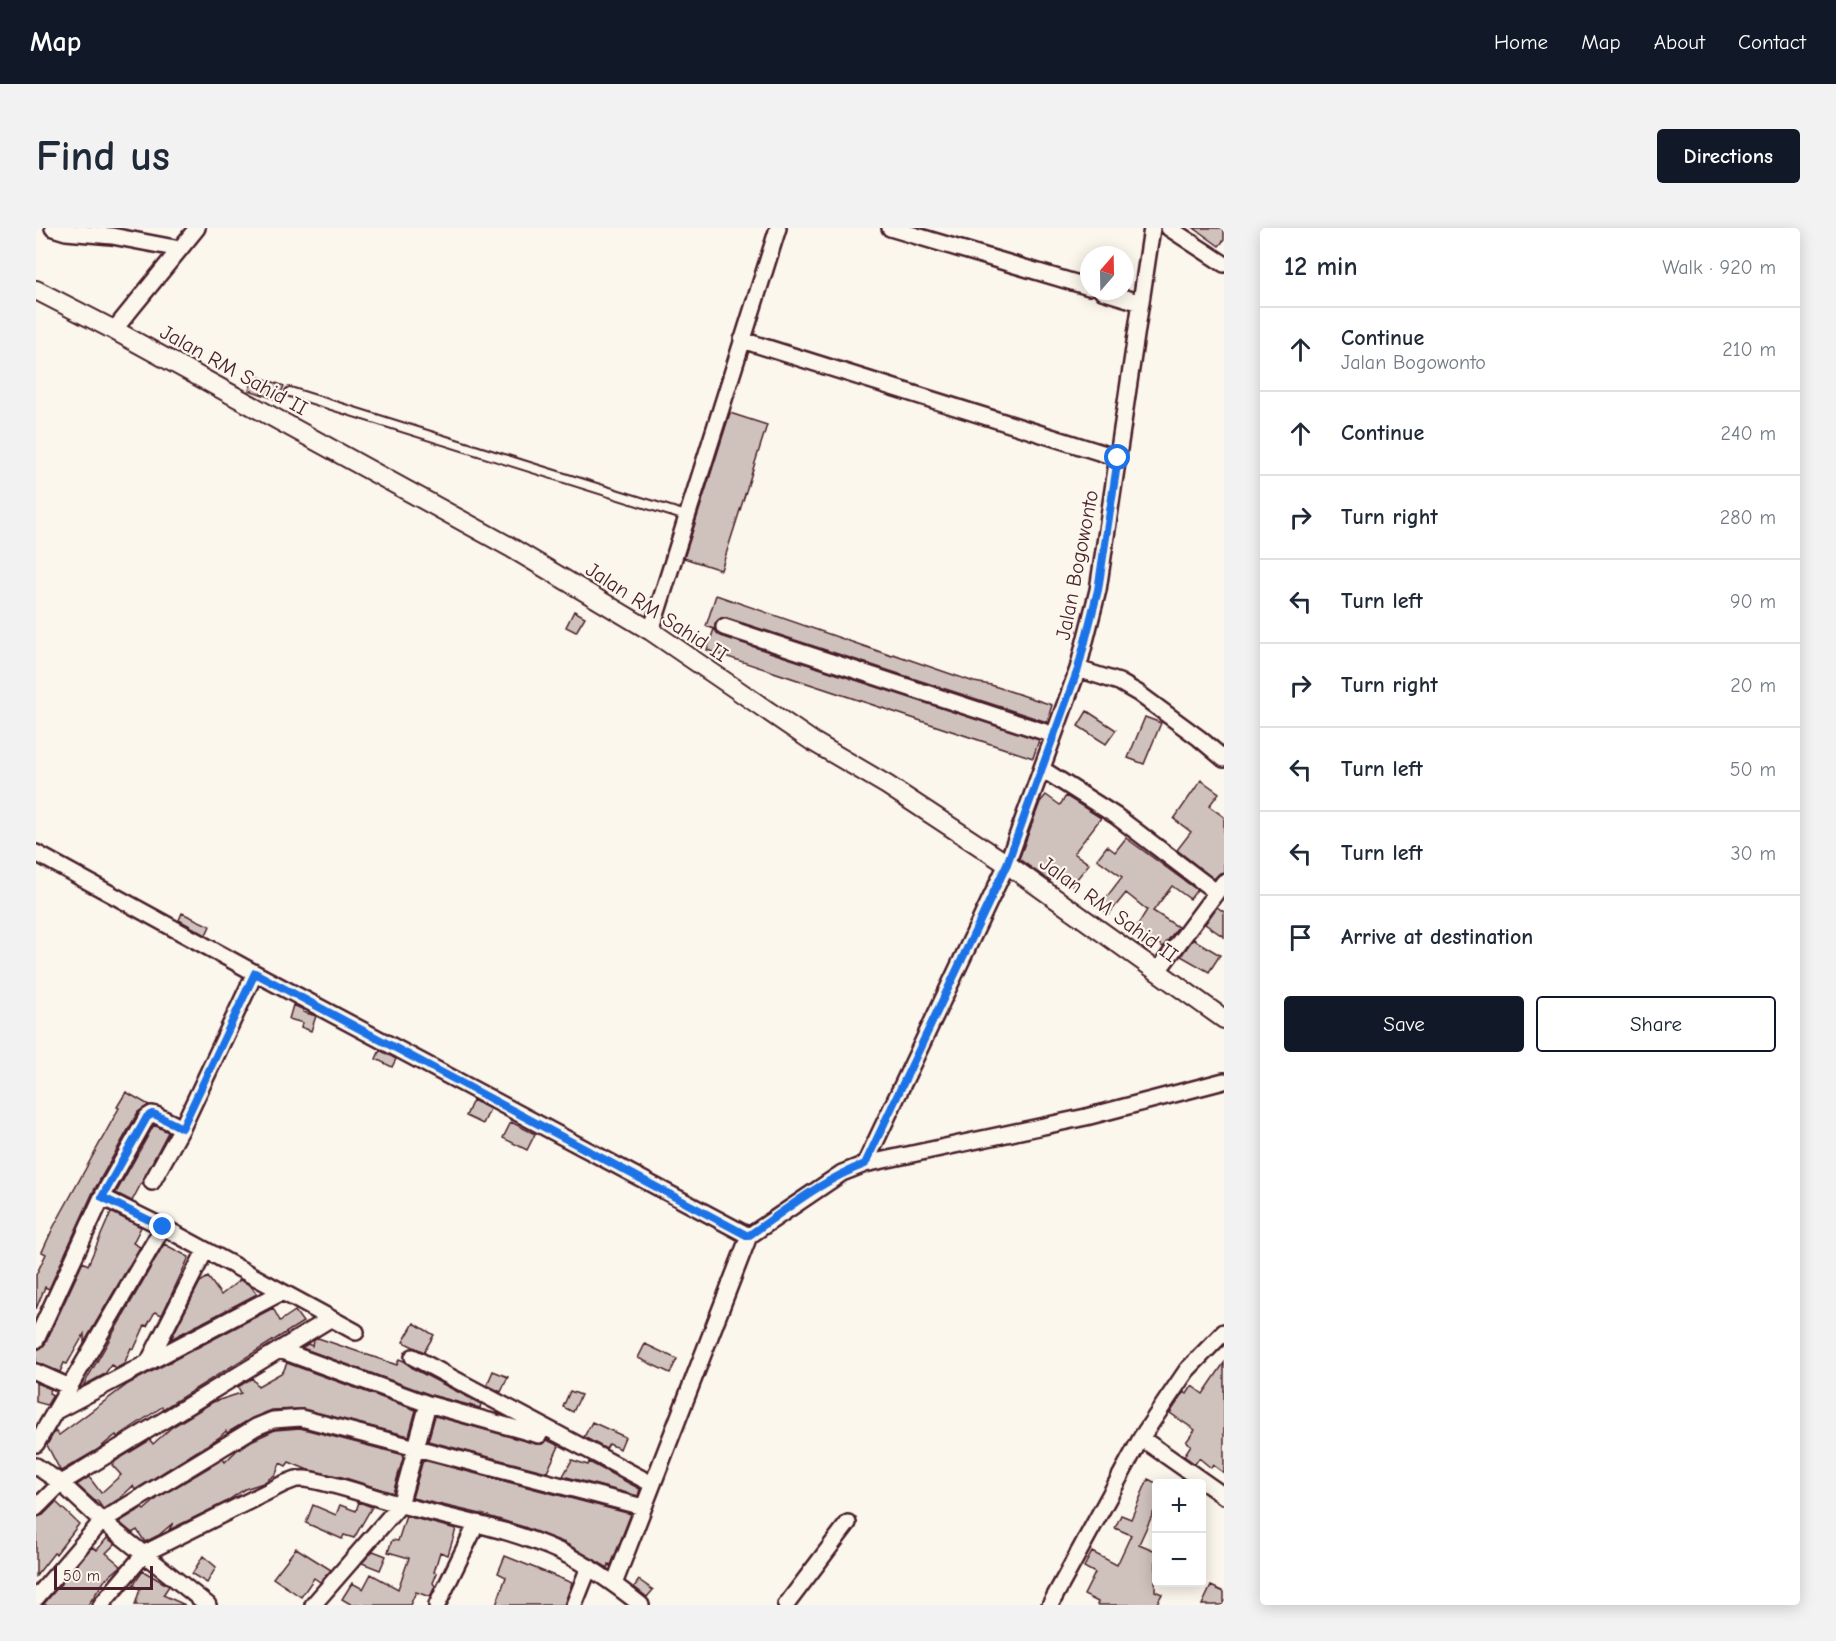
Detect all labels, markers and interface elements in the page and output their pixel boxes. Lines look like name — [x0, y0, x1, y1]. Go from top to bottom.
text: Map — [30, 26, 81, 58]
text: Home — [1494, 30, 1548, 54]
text: Map — [1581, 30, 1621, 54]
text: About — [1654, 30, 1705, 54]
text: Contact — [1738, 30, 1806, 54]
button: Directions — [1657, 129, 1800, 183]
text: Find us — [36, 132, 170, 181]
north arrow — [1080, 246, 1134, 300]
text: 12 min — [1284, 252, 1358, 282]
text: Walk · 920 m — [1662, 256, 1776, 279]
street label: Jalan RM Sahid II — [156, 320, 312, 420]
text: Continue — [1341, 325, 1424, 351]
icon: ahead — [1284, 333, 1317, 366]
text: 210 m — [1722, 338, 1776, 361]
text: Jalan Bogowonto — [1341, 351, 1486, 374]
icon: ahead — [1284, 417, 1317, 450]
text: Continue — [1341, 420, 1424, 446]
text: 240 m — [1721, 422, 1776, 445]
route start — [1104, 444, 1130, 470]
street label: Jalan Bogowonto — [1051, 488, 1103, 642]
icon: right — [1284, 501, 1317, 534]
text: Turn right — [1341, 504, 1438, 530]
text: 280 m — [1720, 506, 1776, 529]
street label: Jalan RM Sahid II — [581, 557, 733, 667]
icon: left — [1284, 585, 1317, 618]
text: Turn left — [1341, 588, 1423, 614]
text: 90 m — [1730, 590, 1776, 613]
icon: right — [1284, 669, 1317, 702]
text: Turn right — [1341, 672, 1438, 698]
text: 20 m — [1730, 674, 1776, 697]
icon: left — [1284, 753, 1317, 786]
text: Turn left — [1341, 756, 1423, 782]
text: 50 m — [1730, 758, 1776, 781]
icon: left — [1284, 837, 1317, 870]
text: Turn left — [1341, 840, 1423, 866]
text: 30 m — [1730, 842, 1776, 865]
street label: Jalan RM Sahid II — [1035, 851, 1183, 967]
icon: arrive — [1284, 921, 1317, 954]
text: Arrive at destination — [1341, 924, 1533, 950]
button: Save — [1284, 996, 1524, 1052]
button: Share — [1536, 996, 1776, 1052]
route end — [149, 1213, 175, 1239]
map controls — [1152, 1479, 1206, 1587]
button: + — [1152, 1479, 1206, 1533]
button: − — [1152, 1533, 1206, 1587]
scale bar — [54, 1563, 153, 1590]
text: 50 m — [63, 1567, 100, 1585]

